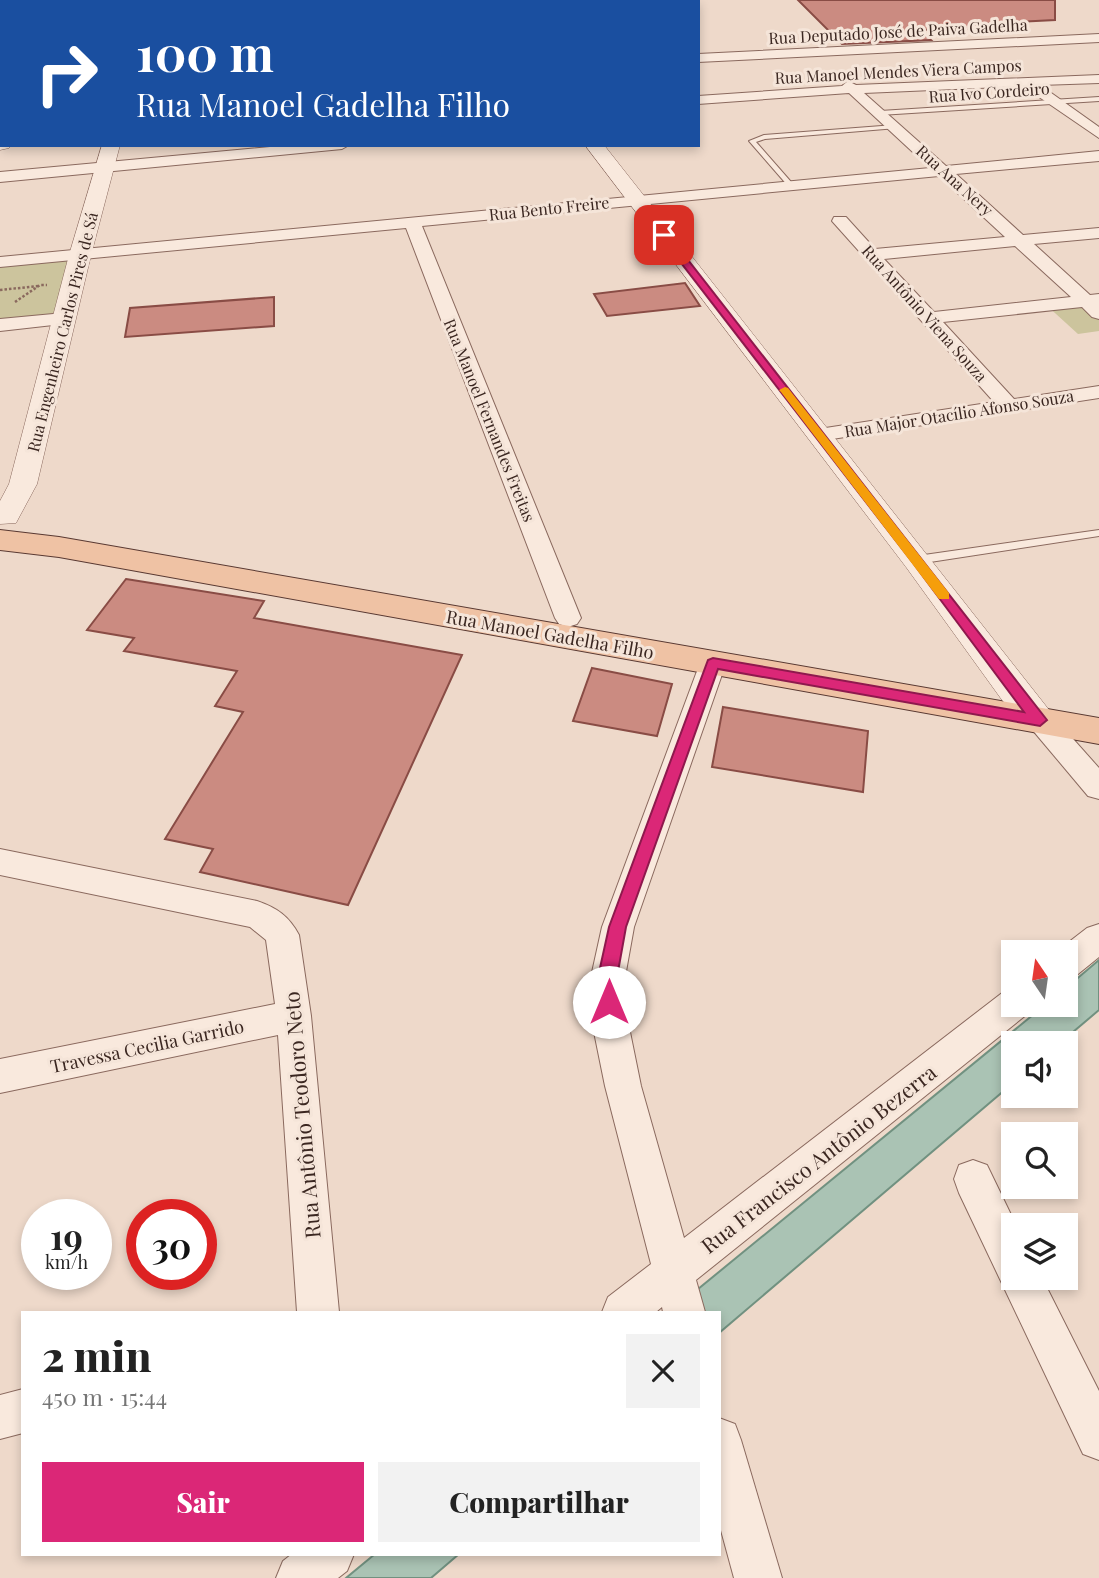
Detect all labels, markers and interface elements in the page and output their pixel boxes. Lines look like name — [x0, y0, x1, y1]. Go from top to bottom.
street label: Rua Deputado José de Paiva Gadelha — [768, 14, 1028, 48]
text: 100 m — [136, 19, 274, 84]
icon: right — [21, 28, 112, 119]
street label: Rua Manoel Mendes Viera Campos — [774, 54, 1022, 88]
street label: Rua Ivo Cordeiro — [928, 77, 1050, 107]
text: Rua Manoel Gadelha Filho — [136, 82, 510, 125]
street label: Rua Ana Nery — [912, 140, 998, 220]
street label: Rua Bento Freire — [488, 191, 610, 225]
pin — [634, 205, 694, 265]
street label: Rua Engenheiro Carlos Pires de Sá — [22, 210, 102, 454]
icon: arrive — [645, 216, 683, 254]
street label: Rua Antônio Viena Souza — [858, 240, 992, 386]
street label: Rua Manoel Fernandes Freitas — [440, 315, 540, 525]
street label: Rua Major Otacílio Afonso Souza — [843, 384, 1075, 442]
street label: Rua Manoel Gadelha Filho — [444, 604, 656, 664]
north arrow — [1001, 940, 1078, 1017]
map controls — [1001, 940, 1078, 1290]
position arrow — [572, 965, 646, 1039]
street label: Rua Antônio Teodoro Neto — [276, 990, 326, 1240]
street label: Travessa Cecilia Garrido — [48, 1014, 246, 1078]
button: sound — [1001, 1031, 1078, 1108]
street label: Rua Francisco Antônio Bezerra — [695, 1057, 942, 1259]
button: search — [1001, 1122, 1078, 1199]
speed limit sign: 30 — [126, 1199, 217, 1290]
text: 19 — [50, 1212, 83, 1259]
button: layers — [1001, 1213, 1078, 1290]
text: km/h — [45, 1250, 88, 1274]
text: 2 min — [42, 1327, 151, 1383]
button: close — [626, 1334, 700, 1408]
text: 450 m · 15:44 — [42, 1381, 167, 1412]
button: Sair — [42, 1462, 364, 1542]
button: Compartilhar — [378, 1462, 700, 1542]

